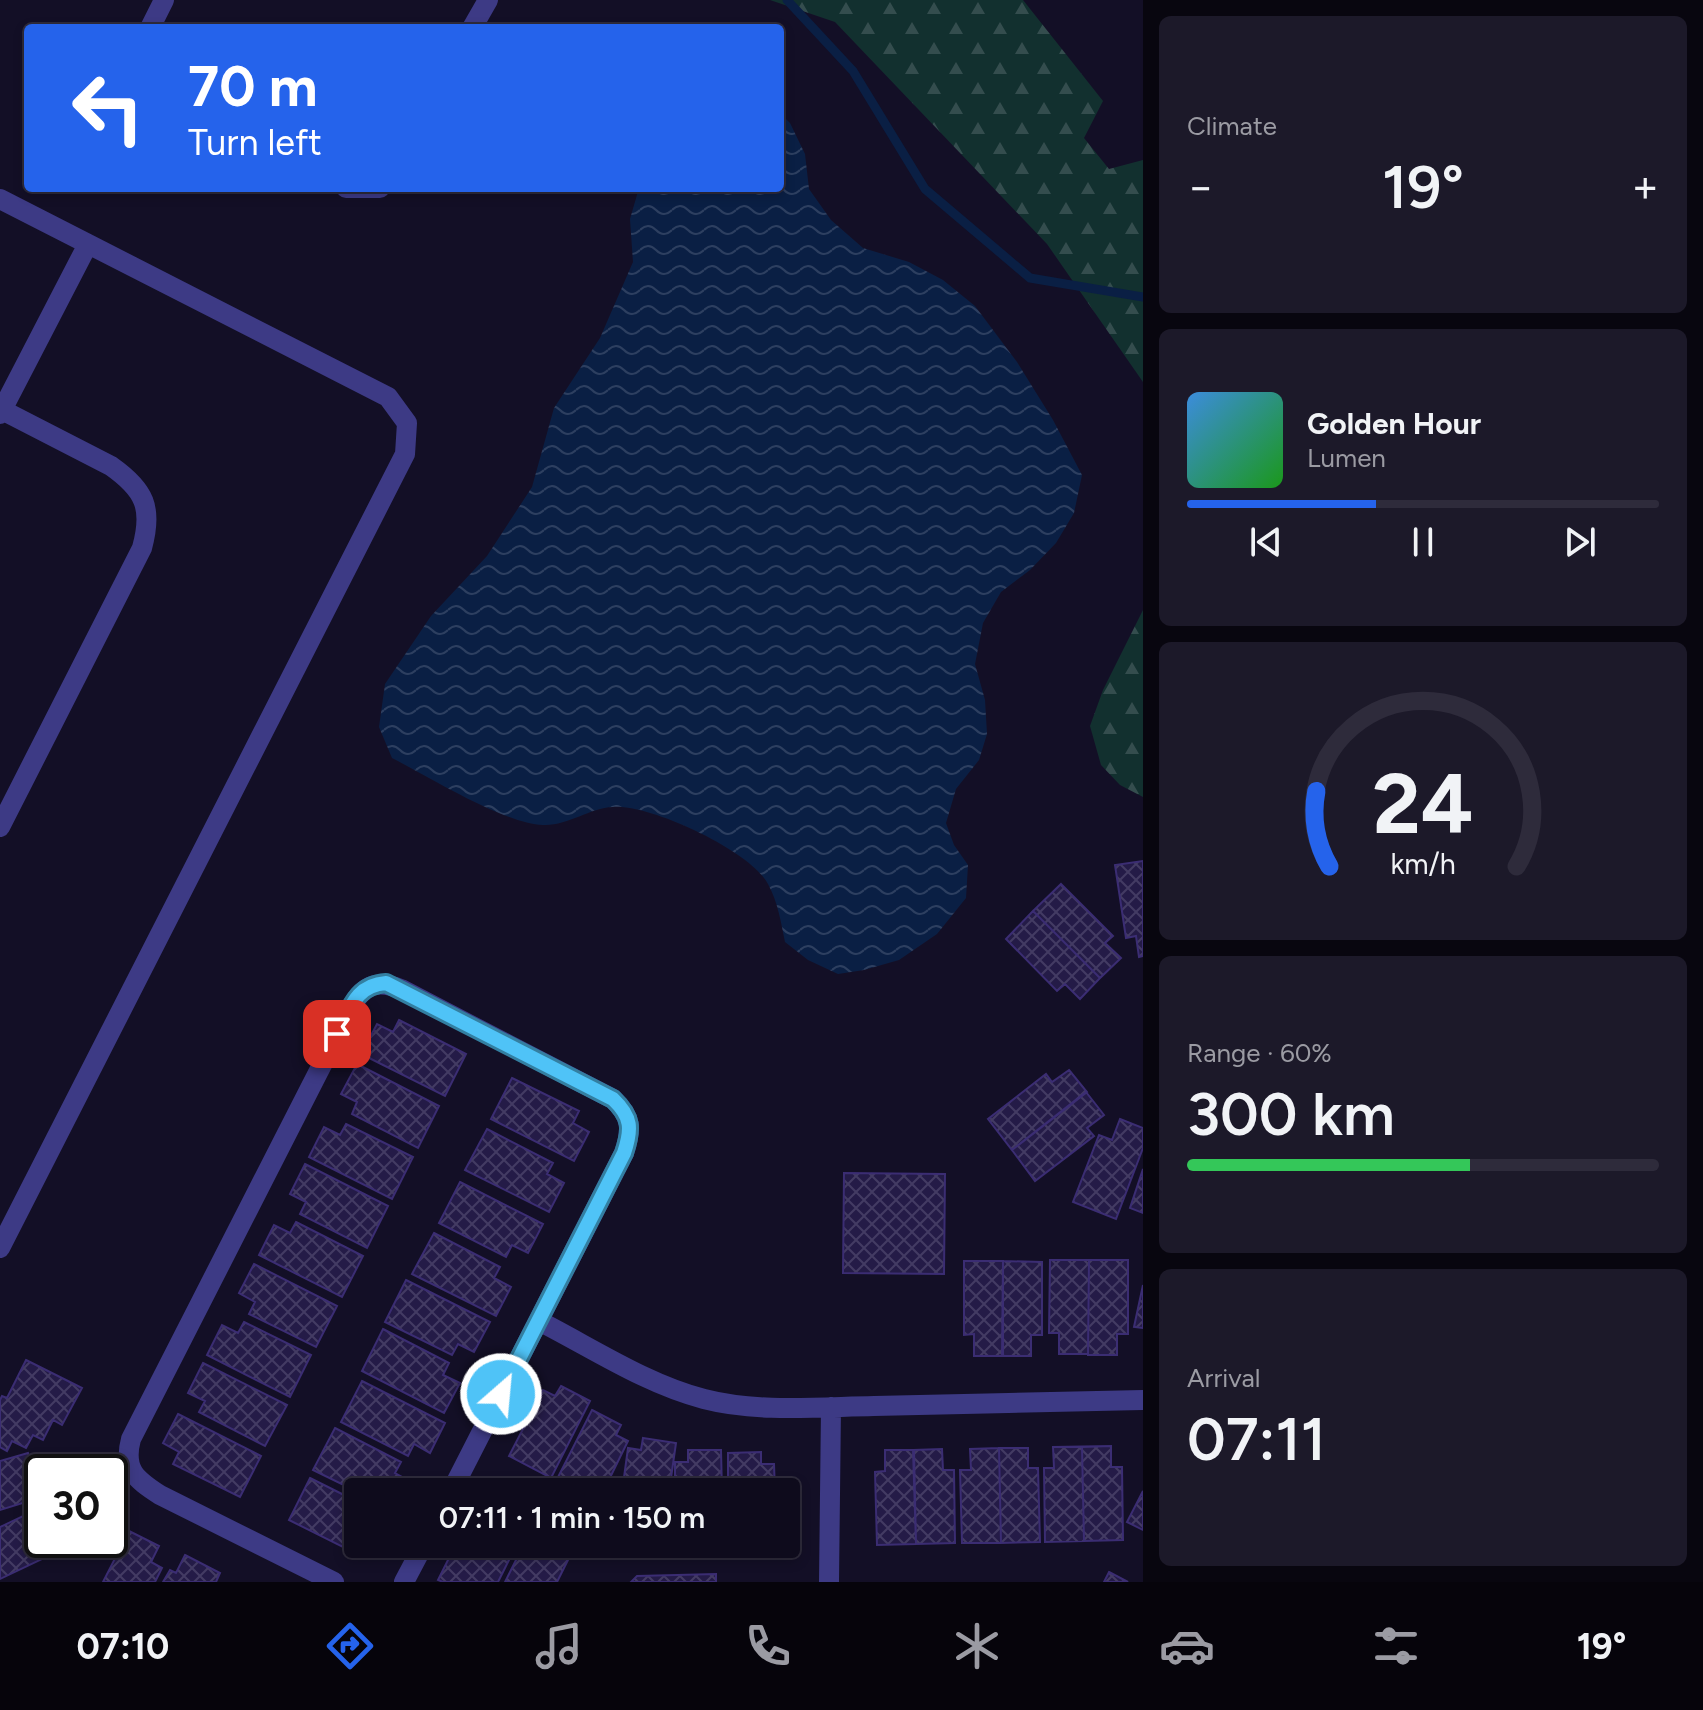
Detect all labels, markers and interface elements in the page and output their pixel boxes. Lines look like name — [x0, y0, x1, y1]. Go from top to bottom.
text: 70 m — [188, 53, 318, 120]
icon: left — [56, 56, 160, 160]
text: Climate — [1187, 110, 1277, 142]
text: Turn left — [188, 121, 322, 164]
text: 19° — [1382, 151, 1464, 223]
text: − — [1187, 160, 1214, 213]
text: + — [1632, 160, 1659, 213]
text: Golden Hour — [1307, 405, 1481, 442]
text: Lumen — [1307, 442, 1386, 474]
icon: previous — [1244, 520, 1288, 564]
icon: pause — [1401, 520, 1445, 564]
icon: next — [1558, 520, 1602, 564]
text: 24 — [1373, 754, 1473, 854]
text: km/h — [1390, 847, 1456, 881]
pin — [303, 1000, 371, 1068]
icon: arrive — [315, 1012, 359, 1056]
text: Range · 60% — [1187, 1037, 1332, 1069]
text: 300 km — [1187, 1078, 1395, 1150]
position arrow — [459, 1352, 543, 1436]
text: Arrival — [1187, 1362, 1260, 1394]
text: 07:11 — [1187, 1403, 1326, 1475]
speed limit sign: 30 — [24, 1454, 128, 1558]
text: 07:11 · 1 min · 150 m — [439, 1499, 705, 1536]
icon: directions — [322, 1618, 378, 1674]
icon: music — [531, 1618, 587, 1674]
icon: phone — [740, 1618, 796, 1674]
icon: climate — [949, 1618, 1005, 1674]
icon: car — [1159, 1618, 1215, 1674]
icon: filters — [1368, 1618, 1424, 1674]
text: 07:10 — [77, 1625, 169, 1668]
text: 19° — [1577, 1625, 1626, 1668]

